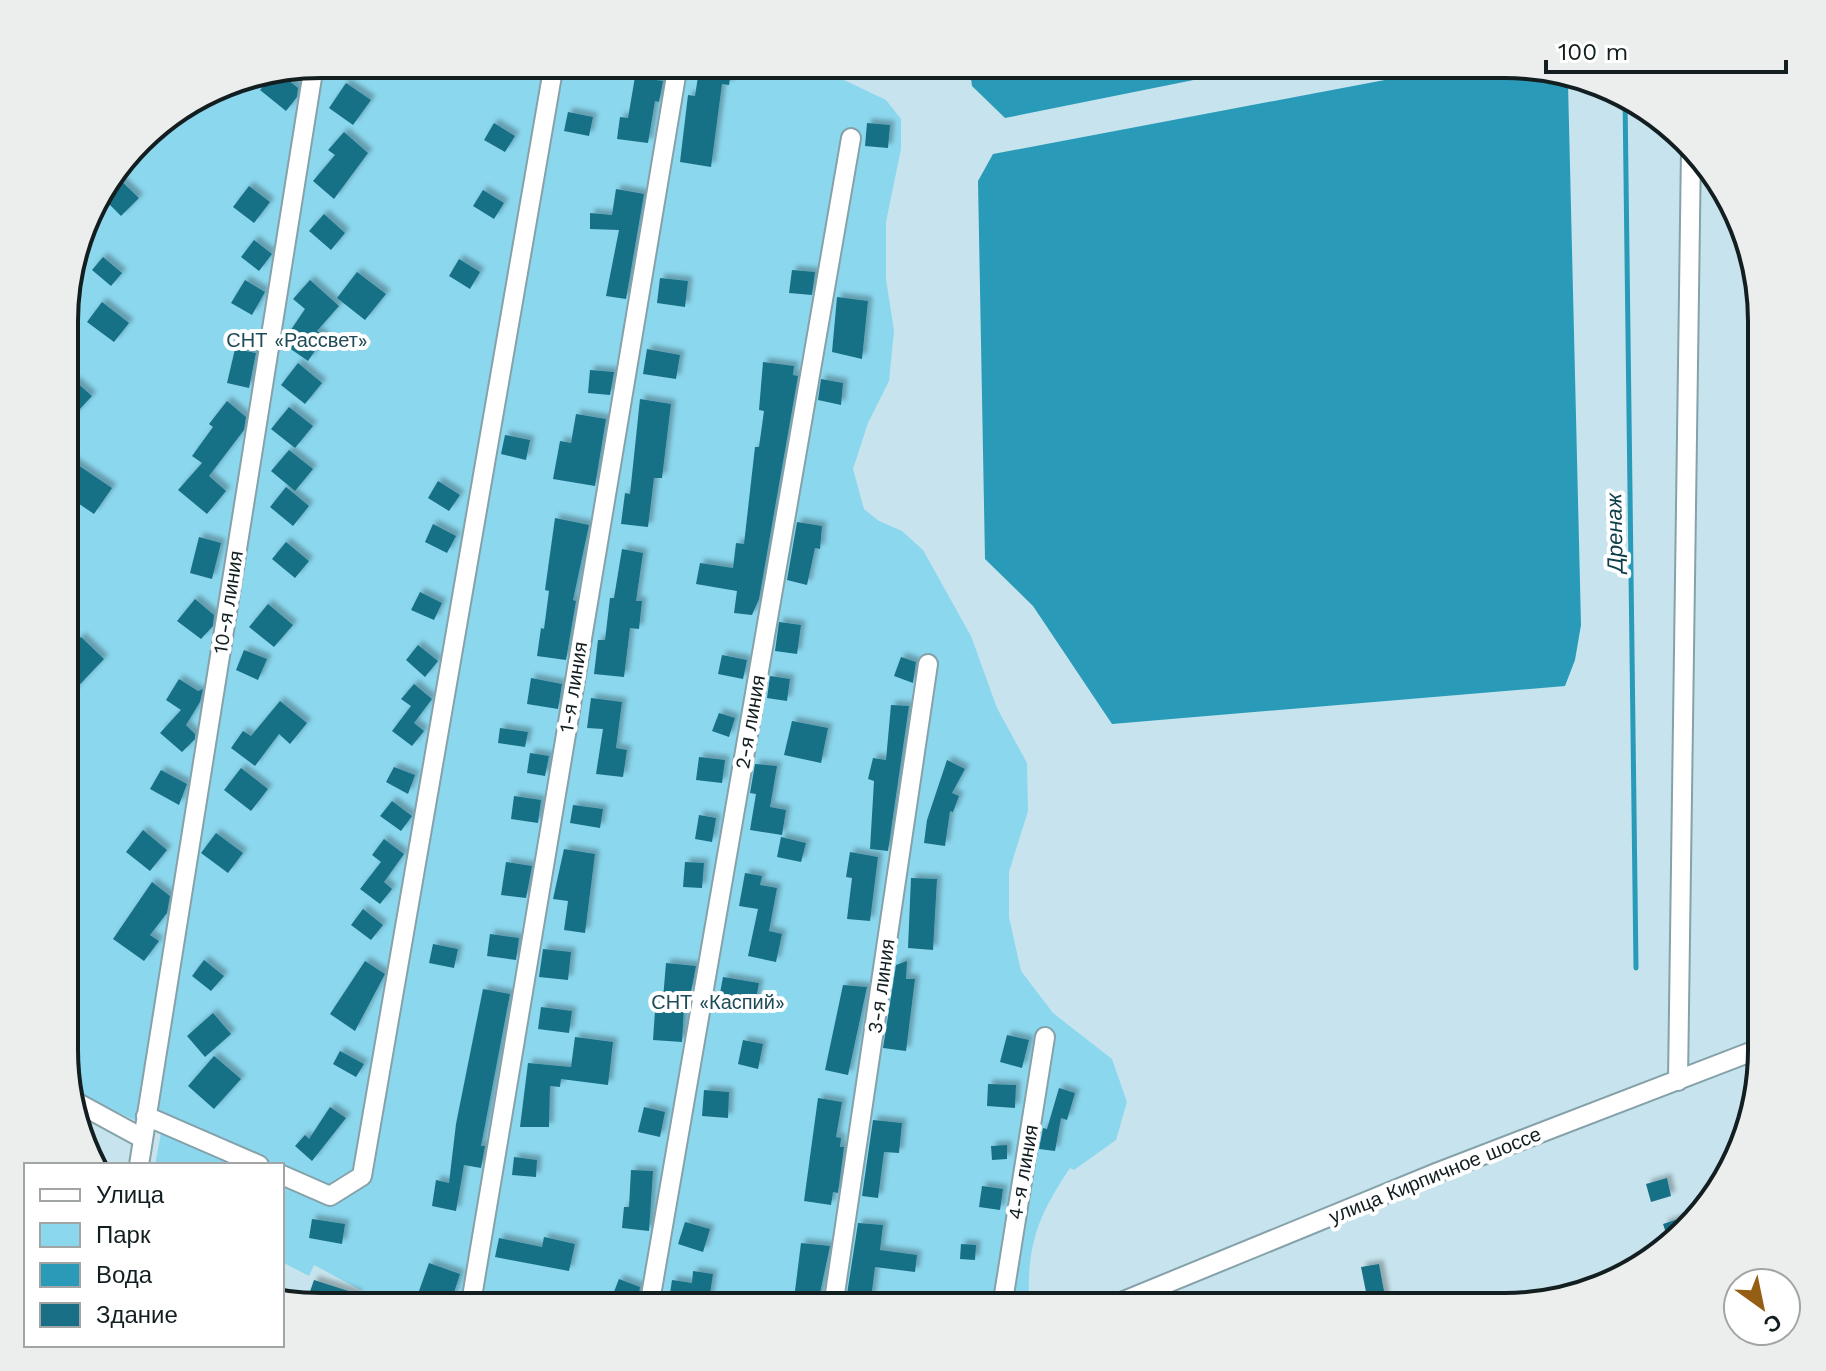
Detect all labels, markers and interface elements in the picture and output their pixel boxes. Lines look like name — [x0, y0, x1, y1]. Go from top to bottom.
scale bar — [1546, 24, 1786, 74]
text: 100 m — [1558, 38, 1628, 66]
park label: СНТ «Рассвет» — [226, 328, 368, 352]
water label: Дренаж — [1601, 492, 1628, 576]
street label: 10-я линия — [208, 549, 248, 655]
street label: 1-я линия — [554, 640, 592, 734]
street label: 2-я линия — [730, 673, 770, 771]
street label: 3-я линия — [862, 937, 900, 1035]
park label: СНТ «Каспий» — [651, 990, 785, 1014]
street label: улица Кирпичное шоссе — [1325, 1121, 1545, 1229]
street label: 4-я линия — [1003, 1123, 1043, 1221]
legend — [24, 1163, 284, 1347]
text: Улица — [96, 1181, 165, 1209]
text: Парк — [96, 1221, 151, 1249]
text: Вода — [96, 1261, 153, 1289]
north arrow — [1722, 1267, 1802, 1347]
text: Здание — [96, 1301, 178, 1329]
text: С — [1759, 1309, 1786, 1338]

